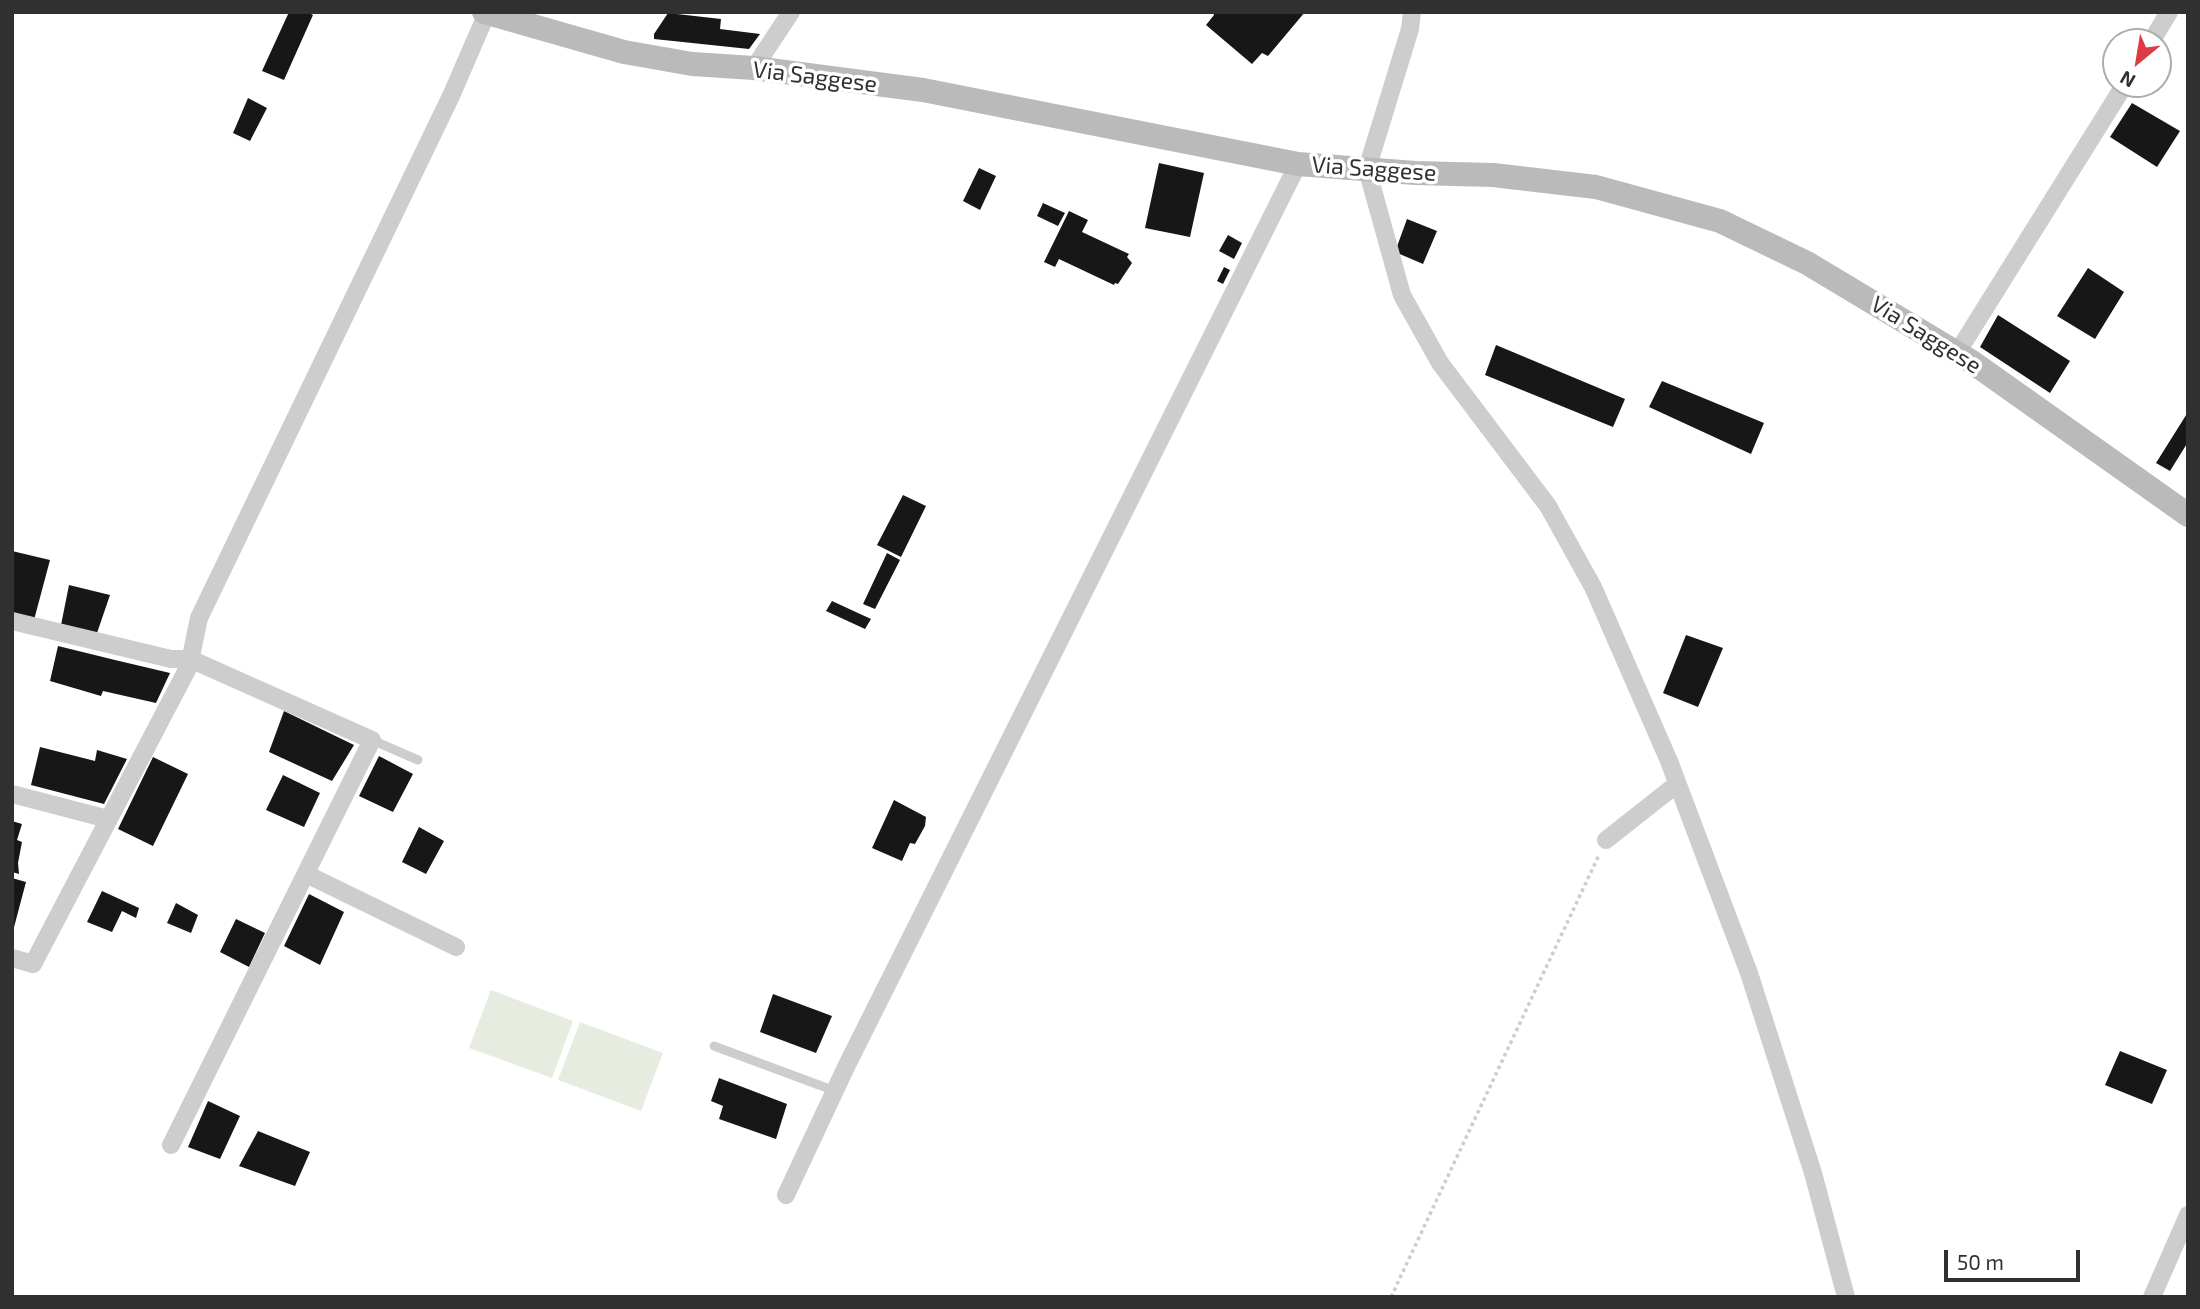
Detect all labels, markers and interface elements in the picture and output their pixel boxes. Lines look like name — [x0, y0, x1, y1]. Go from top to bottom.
north arrow — [2102, 28, 2172, 98]
street label: Via Saggese — [751, 56, 879, 98]
text: N — [2116, 66, 2139, 93]
street label: Via Saggese — [1311, 151, 1437, 187]
street label: Via Saggese — [1866, 290, 1986, 380]
scale bar — [1948, 1236, 2084, 1280]
text: 50 m — [1957, 1249, 2004, 1274]

